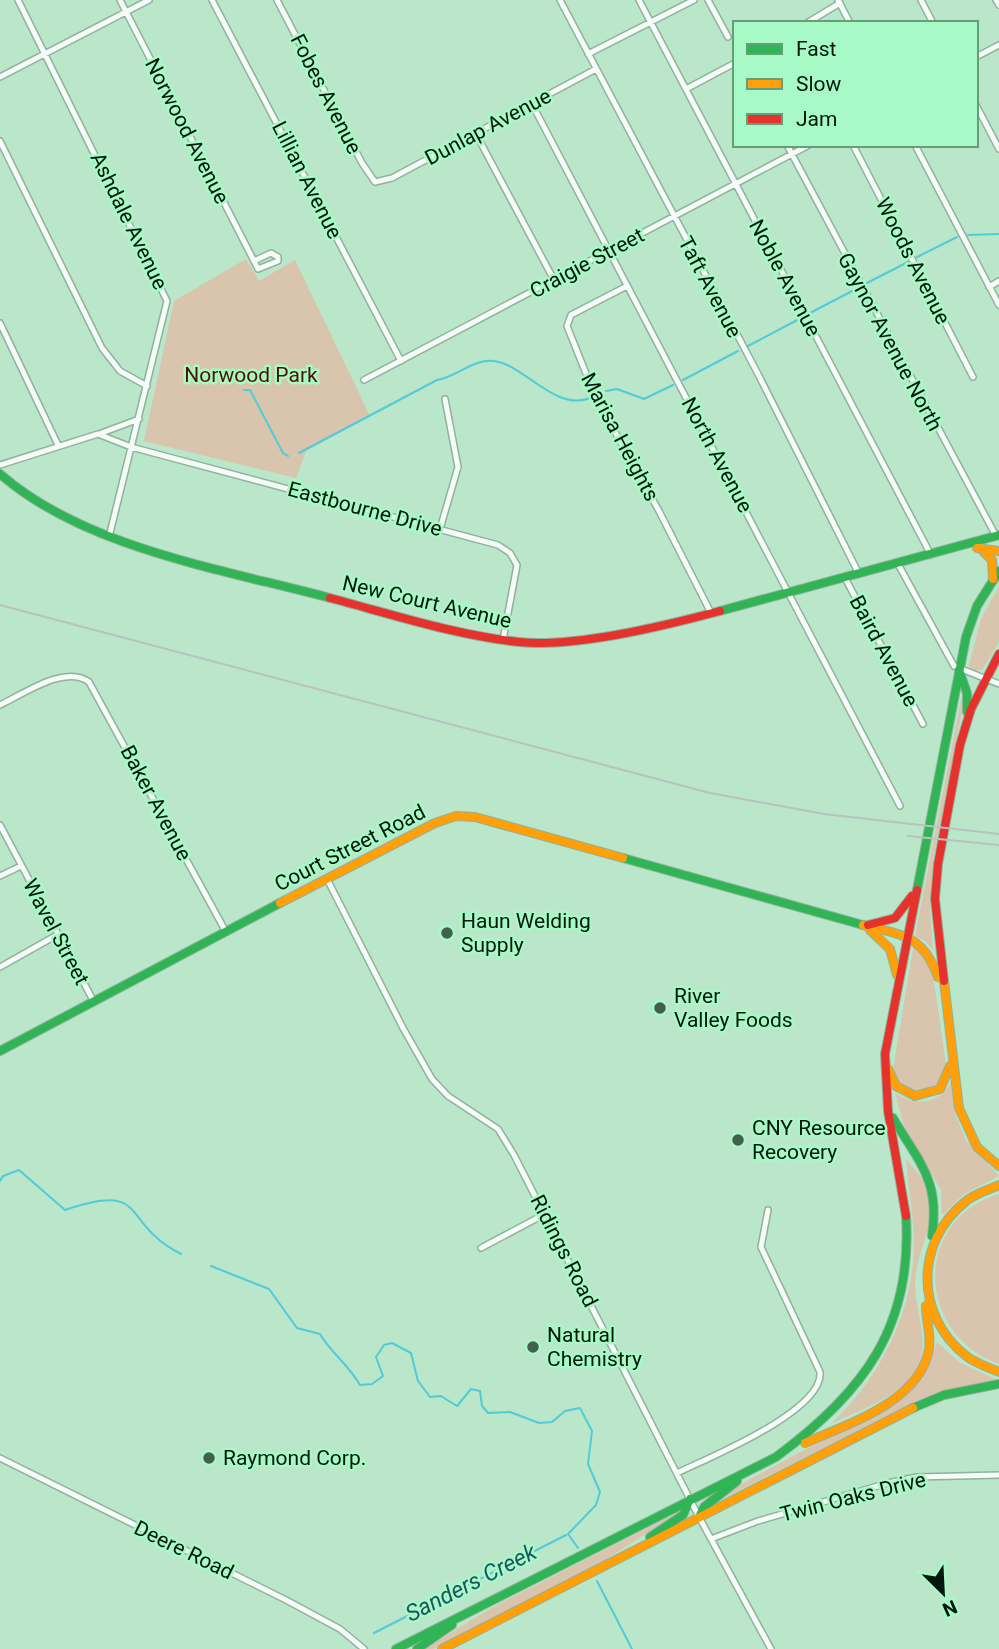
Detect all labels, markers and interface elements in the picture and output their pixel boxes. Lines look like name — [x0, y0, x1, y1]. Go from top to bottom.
legend — [733, 21, 978, 147]
street label: Fobes Avenue — [286, 30, 366, 158]
text: Fast — [796, 37, 837, 61]
street label: Norwood Avenue — [140, 54, 234, 208]
text: Slow — [796, 72, 842, 96]
street label: Dunlap Avenue — [421, 84, 555, 170]
text: Jam — [796, 107, 837, 131]
street label: Lillian Avenue — [267, 117, 347, 243]
street label: Ashdale Avenue — [85, 149, 173, 293]
street label: Woods Avenue — [871, 194, 955, 328]
street label: Noble Avenue — [744, 215, 826, 341]
street label: Craigie Street — [526, 223, 648, 303]
street label: Taft Avenue — [673, 232, 747, 342]
street label: Gaynor Avenue North — [833, 249, 947, 435]
park label: Norwood Park — [184, 363, 318, 387]
street label: Marisa Heights — [576, 369, 664, 505]
street label: North Avenue — [677, 393, 757, 517]
street label: Eastbourne Drive — [285, 477, 445, 541]
street label: New Court Avenue — [340, 571, 514, 633]
street label: Baird Avenue — [845, 591, 923, 711]
street label: Baker Avenue — [116, 741, 196, 865]
street label: Court Street Road — [271, 800, 429, 896]
street label: Wavel Street — [18, 875, 94, 989]
place label: Haun Welding Supply — [461, 909, 591, 957]
marker: Haun Welding Supply — [439, 925, 455, 941]
place label: River Valley Foods — [674, 984, 793, 1032]
marker: River Valley Foods — [652, 1000, 668, 1016]
place label: CNY Resource Recovery — [752, 1116, 886, 1164]
marker: CNY Resource Recovery — [730, 1132, 746, 1148]
street label: Ridings Road — [525, 1191, 603, 1311]
place label: Natural Chemistry — [547, 1323, 642, 1371]
marker: Natural Chemistry — [525, 1339, 541, 1355]
place label: Raymond Corp. — [223, 1446, 366, 1470]
marker: Raymond Corp. — [201, 1450, 217, 1466]
street label: Twin Oaks Drive — [778, 1467, 928, 1527]
street label: Deere Road — [130, 1516, 238, 1584]
water label: Sanders Creek — [401, 1538, 542, 1628]
north arrow — [908, 1558, 978, 1628]
text: N — [939, 1595, 961, 1621]

